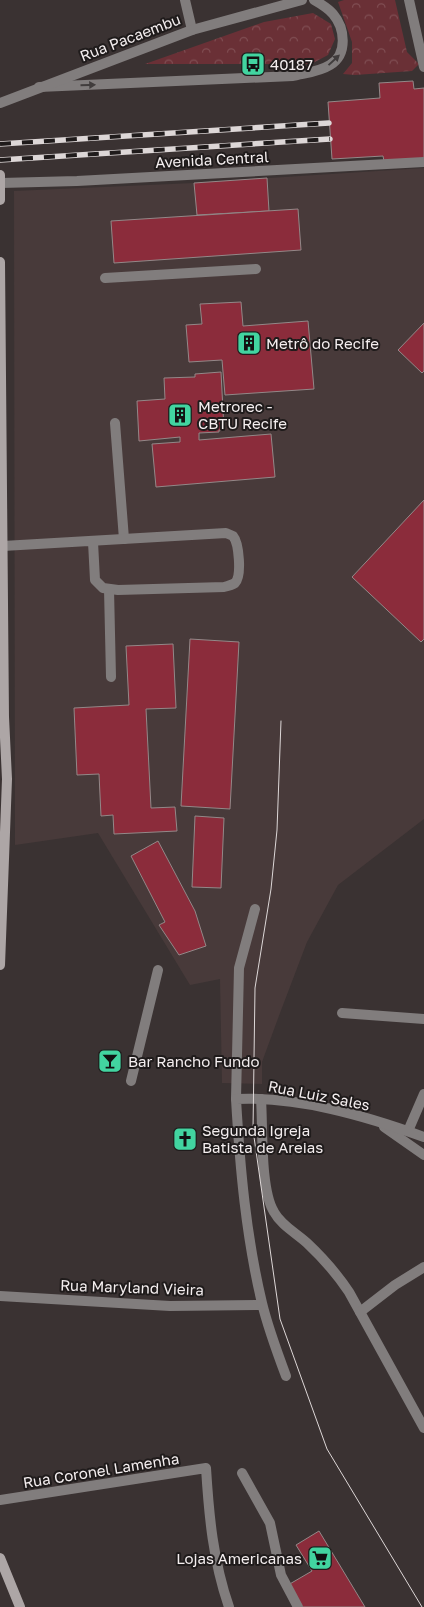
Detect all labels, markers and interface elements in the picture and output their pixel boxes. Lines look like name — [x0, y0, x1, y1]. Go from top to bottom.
street label: Rua Pacaembu — [77, 10, 183, 64]
bus stop icon: 40187 — [240, 51, 266, 77]
place label: 40187 — [270, 55, 313, 73]
one-way arrow — [328, 55, 340, 66]
one-way arrow — [80, 81, 96, 89]
street label: Avenida Central — [155, 147, 269, 171]
building icon: Metrô do Recife — [236, 330, 262, 356]
place label: Metrô do Recife — [266, 334, 379, 352]
place label: Metrorec - CBTU Recife — [198, 397, 287, 432]
building icon: Metrorec - CBTU Recife — [167, 402, 193, 428]
bar icon: Bar Rancho Fundo — [97, 1048, 123, 1074]
place label: Bar Rancho Fundo — [128, 1052, 259, 1070]
street label: Rua Luiz Sales — [267, 1076, 371, 1114]
place label: Segunda Igreja Batista de Areias — [202, 1121, 323, 1156]
church icon: Segunda Igreja Batista de Areias — [172, 1126, 198, 1152]
street label: Rua Maryland Vieira — [60, 1275, 204, 1299]
street label: Rua Coronel Lamenha — [22, 1449, 180, 1491]
supermarket icon: Lojas Americanas — [307, 1545, 333, 1571]
place label: Lojas Americanas — [176, 1549, 302, 1567]

